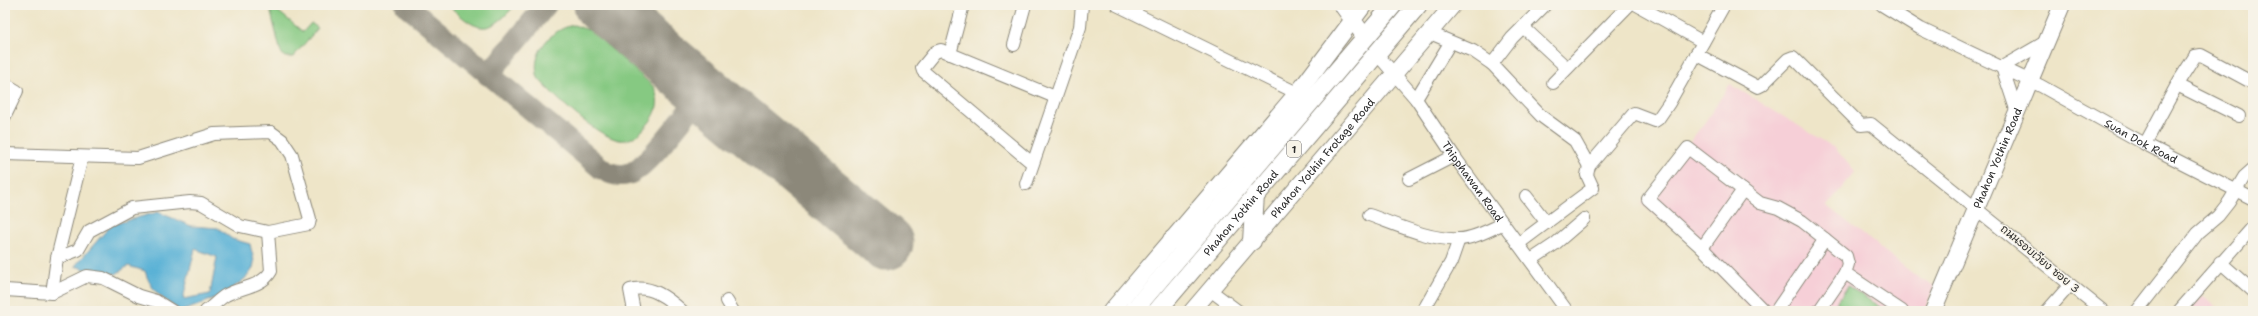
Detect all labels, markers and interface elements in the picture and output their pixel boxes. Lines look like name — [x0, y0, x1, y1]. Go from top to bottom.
street label: Phahon Yothin Frotage Road — [1267, 95, 1378, 221]
street label: Phahon Yothin Road — [1970, 105, 2025, 211]
street label: Suan Dok Road — [2102, 115, 2180, 167]
street label: Thipphawan Road — [1439, 138, 1507, 225]
road number: 1 — [1287, 141, 1301, 157]
street label: Phahon Yothin Road — [1200, 167, 1282, 259]
street label: ถนนรอบเวียง ซอย 3 — [1997, 221, 2083, 297]

